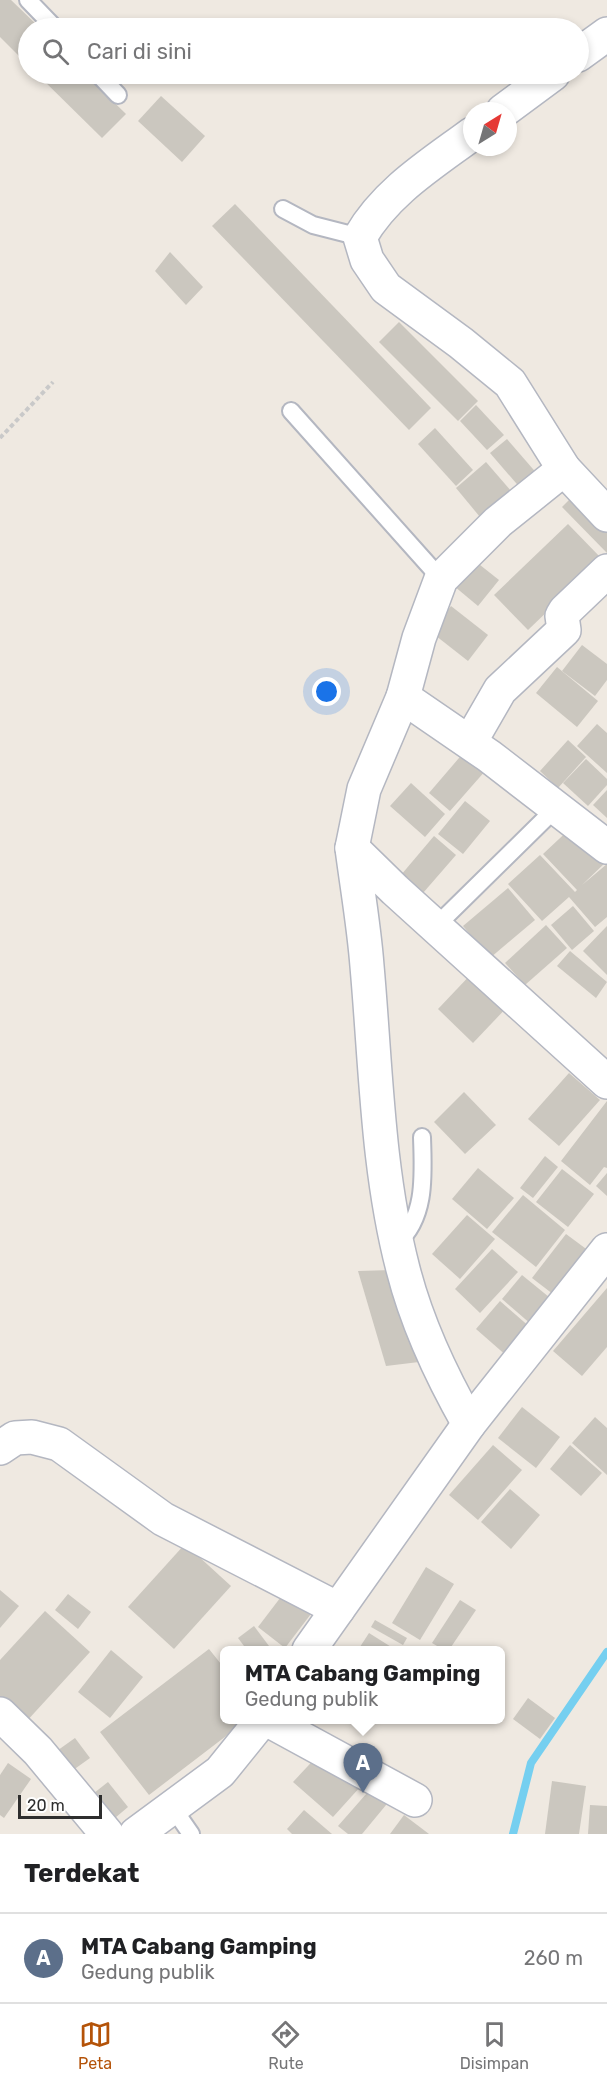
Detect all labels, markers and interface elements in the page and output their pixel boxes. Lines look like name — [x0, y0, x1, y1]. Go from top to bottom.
search box — [18, 18, 589, 84]
icon: search — [39, 35, 72, 68]
text: Cari di sini — [87, 38, 192, 65]
north arrow — [463, 102, 517, 156]
your location — [312, 677, 341, 706]
popup — [220, 1646, 505, 1724]
text: MTA Cabang Gamping — [245, 1660, 480, 1687]
text: Gedung publik — [245, 1687, 378, 1711]
pin: A — [344, 1744, 382, 1793]
scale bar — [18, 1792, 102, 1820]
text: 20 m — [27, 1796, 65, 1815]
text: Terdekat — [24, 1858, 139, 1889]
text: MTA Cabang Gamping — [81, 1933, 317, 1960]
text: A — [36, 1946, 51, 1970]
text: 260 m — [524, 1946, 583, 1970]
text: Gedung publik — [81, 1960, 215, 1984]
tab: Peta — [78, 2018, 112, 2073]
tab: Rute — [268, 2018, 304, 2073]
tab: Disimpan — [460, 2018, 529, 2073]

